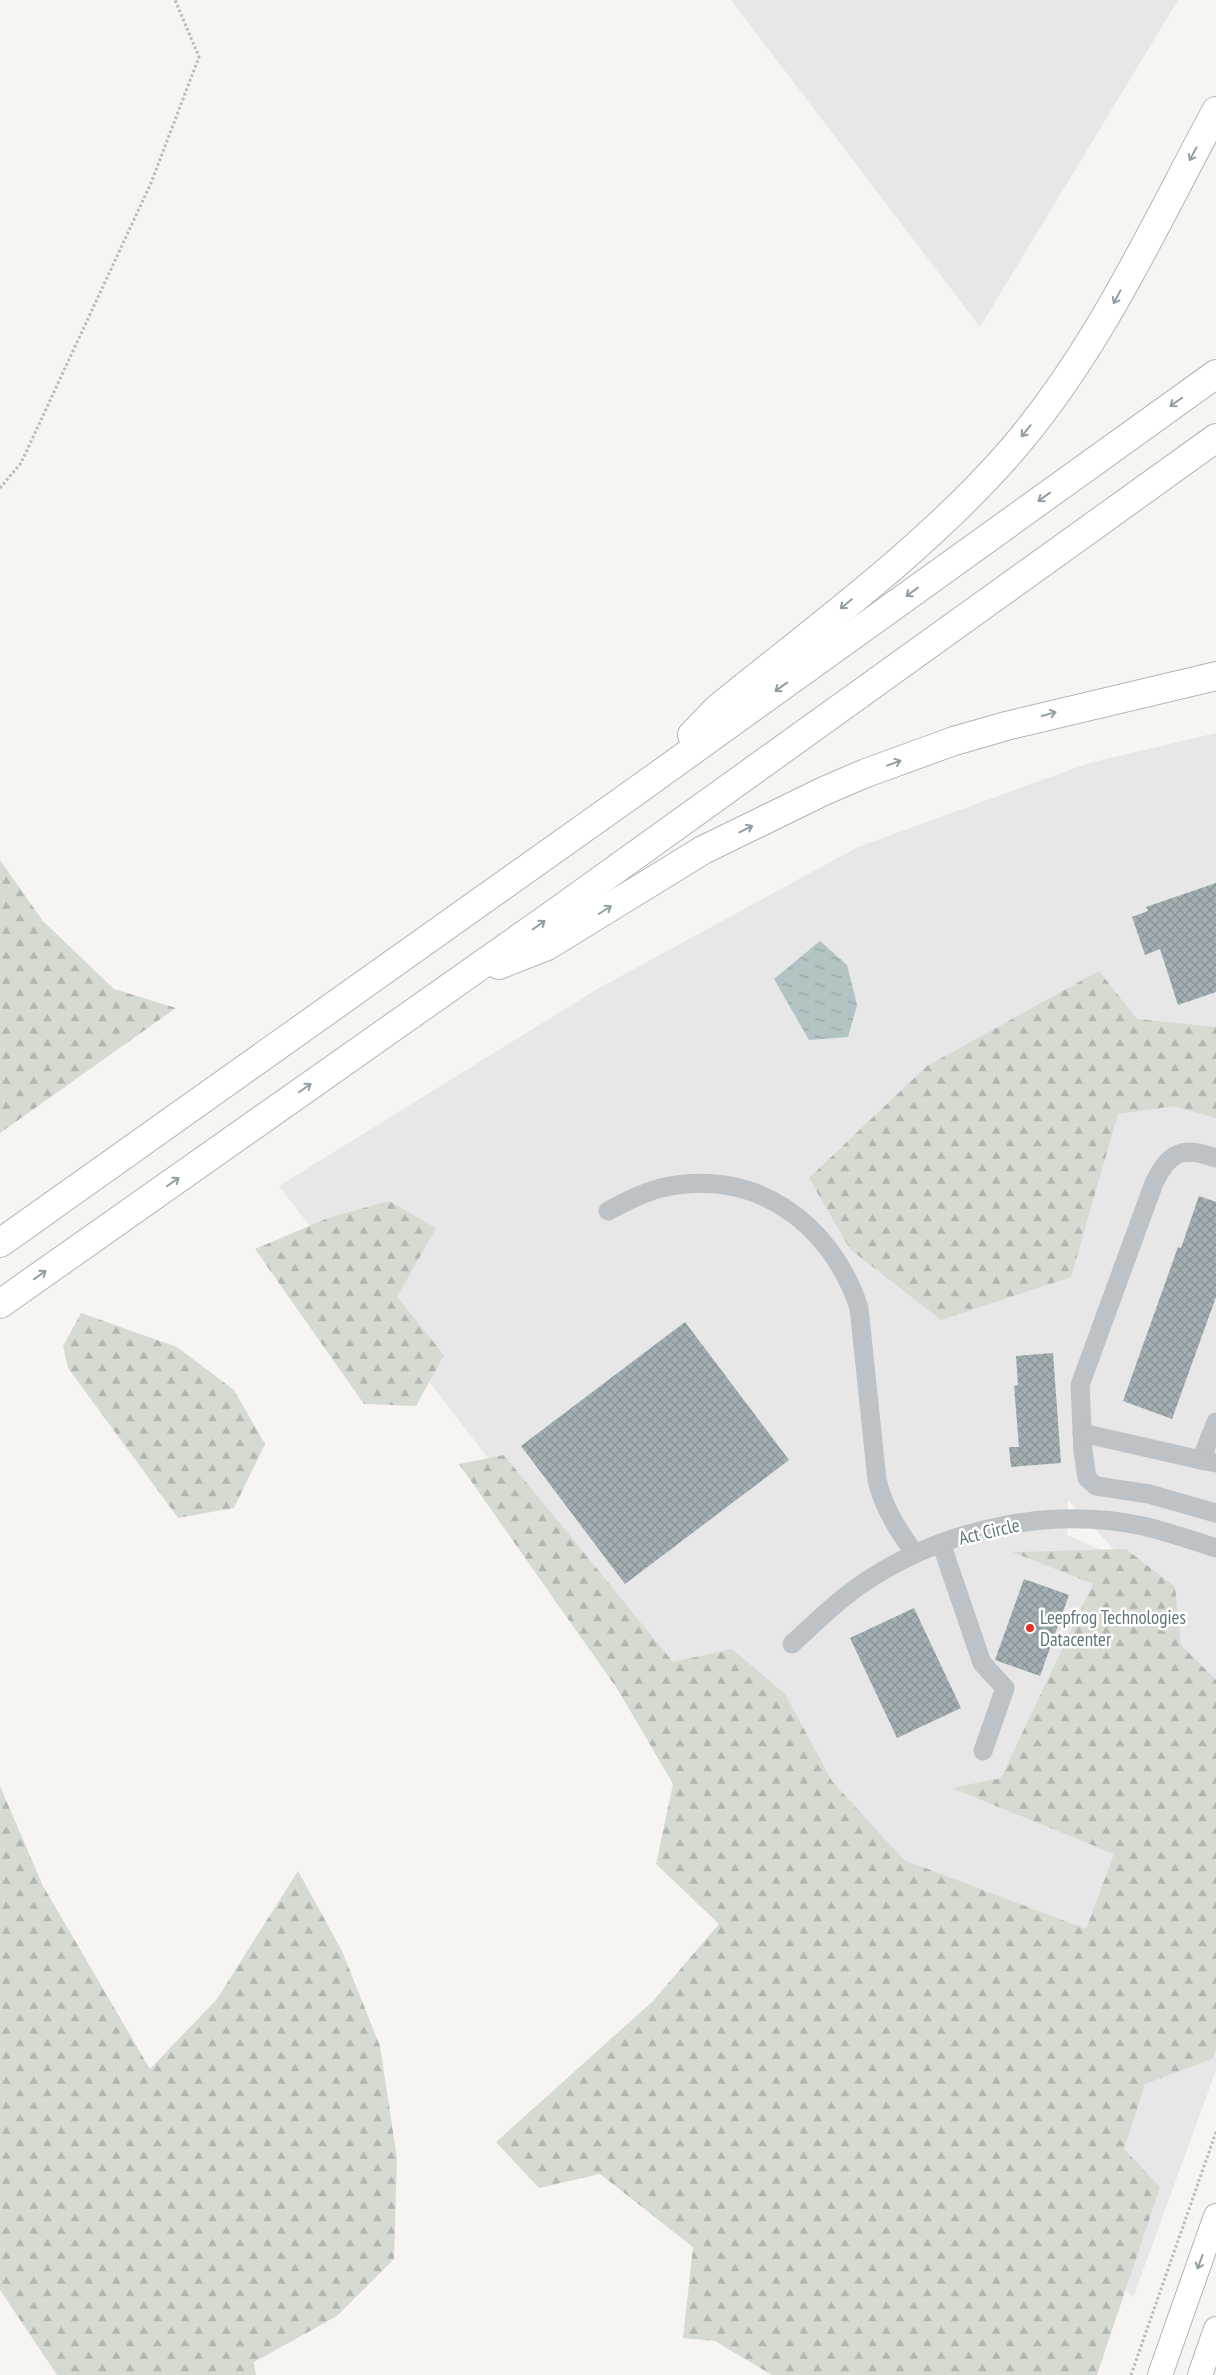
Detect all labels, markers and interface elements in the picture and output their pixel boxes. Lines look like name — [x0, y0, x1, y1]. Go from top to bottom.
one-way arrow — [1188, 146, 1198, 161]
one-way arrow — [1112, 289, 1121, 304]
one-way arrow — [1169, 397, 1183, 407]
one-way arrow — [1021, 425, 1032, 438]
one-way arrow — [1037, 492, 1051, 502]
one-way arrow — [906, 587, 920, 597]
one-way arrow — [840, 599, 853, 610]
one-way arrow — [774, 682, 788, 692]
one-way arrow — [1041, 709, 1057, 718]
one-way arrow — [886, 758, 901, 767]
one-way arrow — [738, 824, 753, 833]
one-way arrow — [598, 905, 612, 915]
one-way arrow — [532, 920, 546, 930]
one-way arrow — [298, 1083, 312, 1093]
one-way arrow — [165, 1177, 179, 1187]
one-way arrow — [33, 1270, 47, 1280]
street label: Act Circle — [956, 1512, 1022, 1550]
place label: Leepfrog Technologies Datacenter — [1040, 1605, 1186, 1651]
marker: Leepfrog Technologies Datacenter — [1024, 1622, 1036, 1634]
one-way arrow — [1195, 2254, 1204, 2270]

